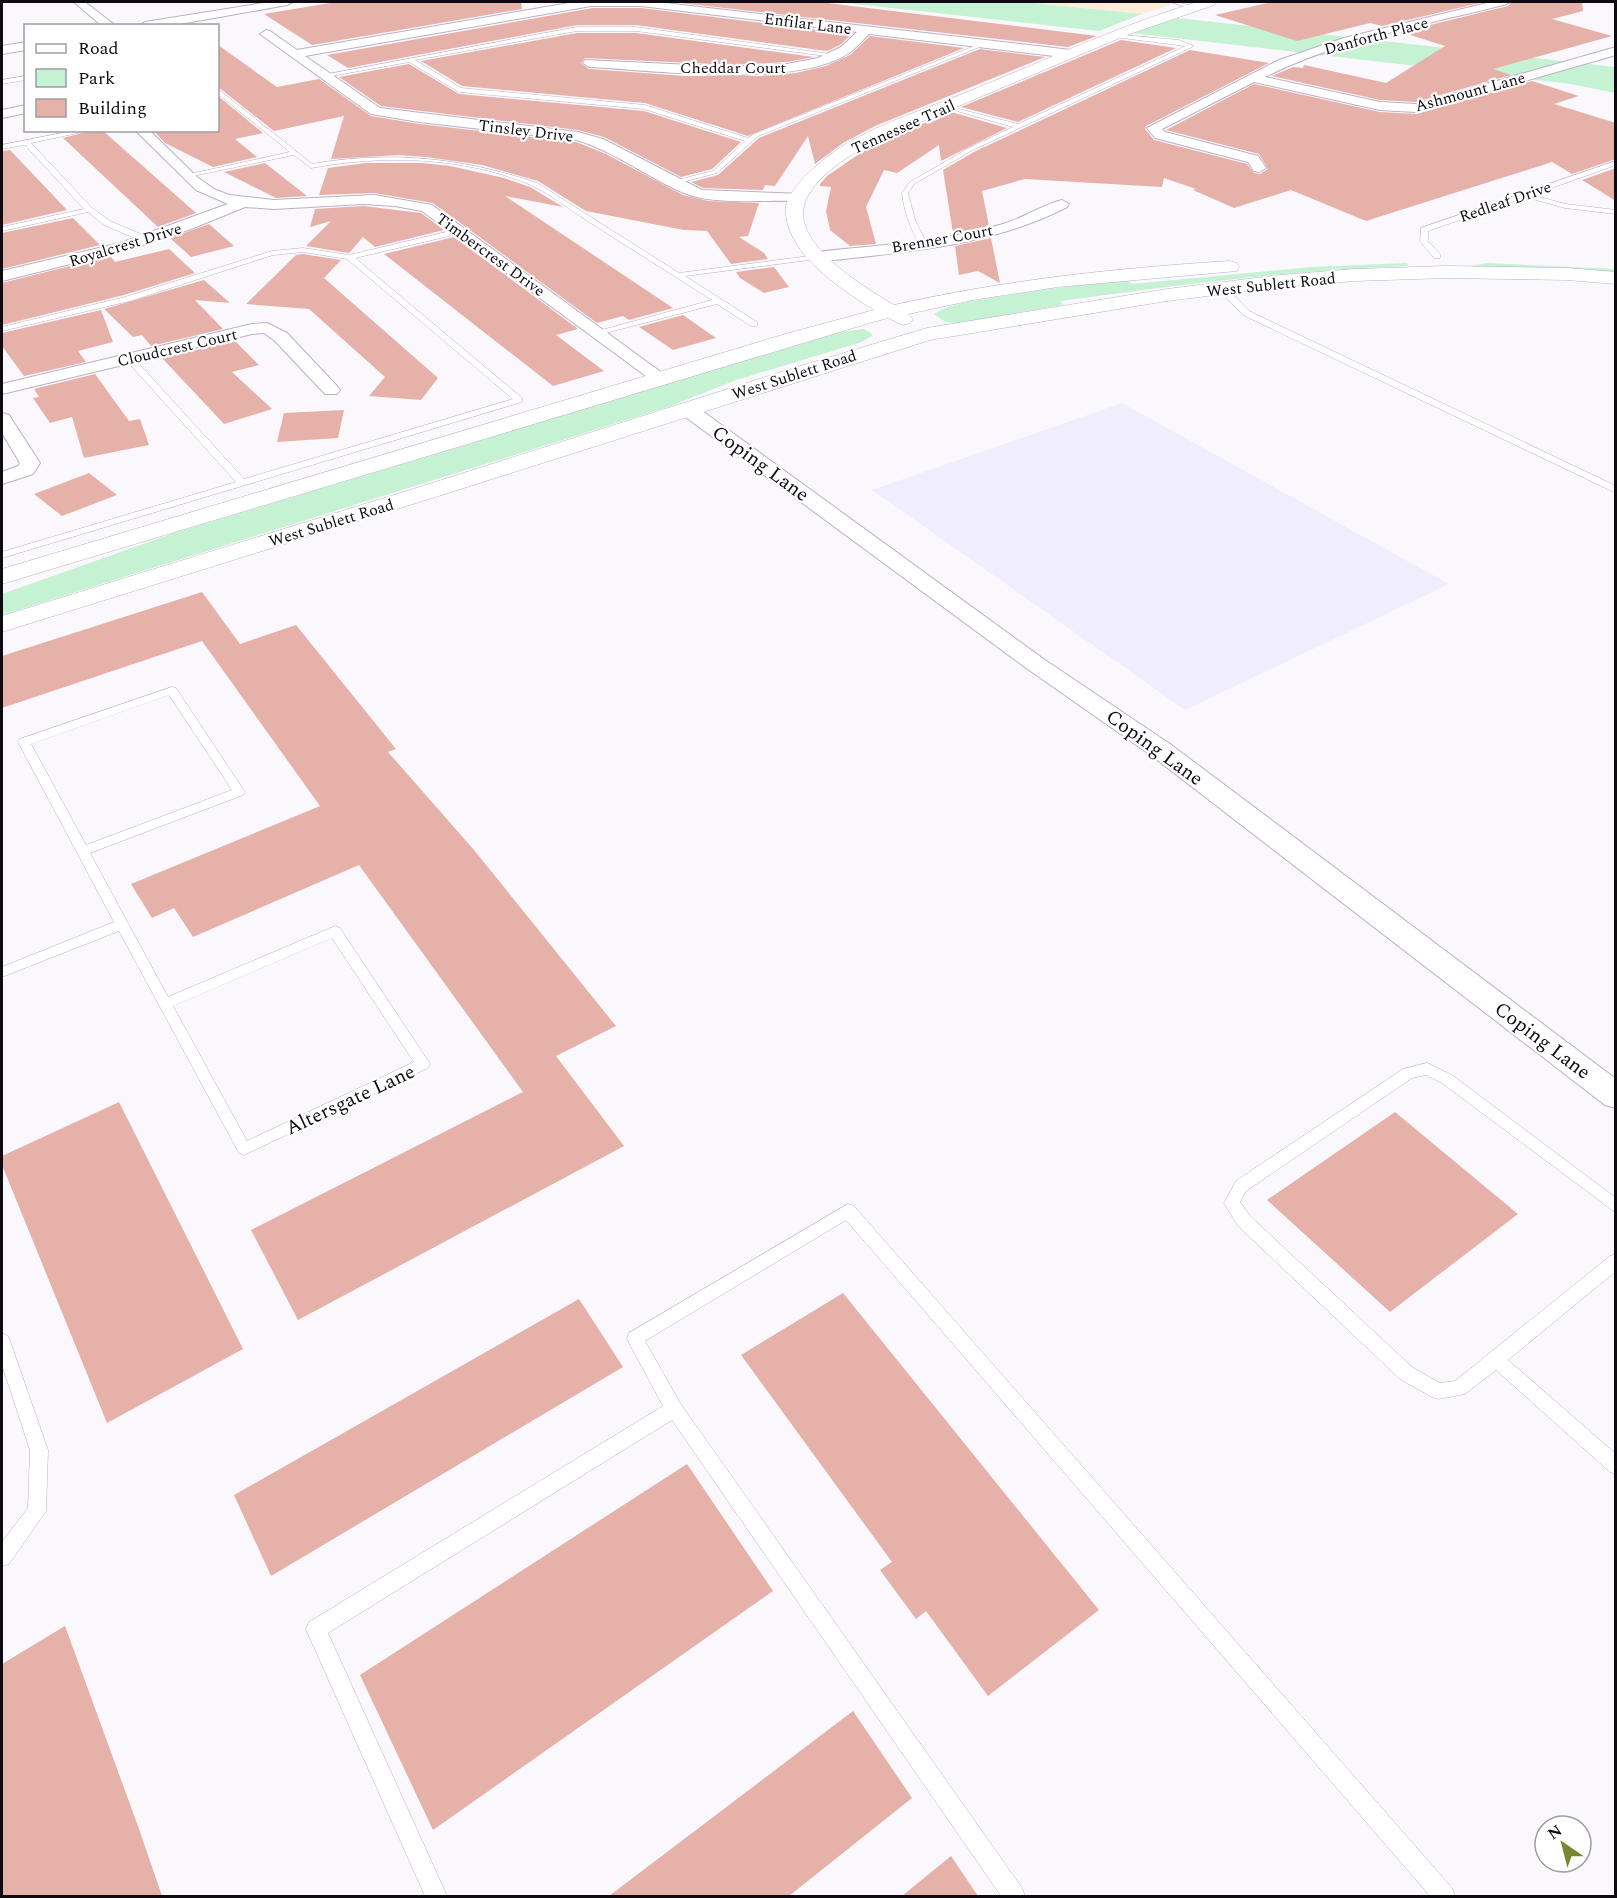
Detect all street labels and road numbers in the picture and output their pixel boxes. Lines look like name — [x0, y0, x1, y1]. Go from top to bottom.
street label: Enfilar Lane — [763, 7, 853, 41]
street label: Danforth Place — [1321, 11, 1431, 61]
street label: Cheddar Court — [680, 56, 786, 80]
street label: Ashmount Lane — [1412, 66, 1528, 118]
street label: Tennessee Trail — [848, 93, 959, 161]
street label: Tinsley Drive — [477, 113, 575, 149]
street label: Redleaf Drive — [1456, 175, 1555, 229]
street label: Timbercrest Drive — [431, 207, 550, 303]
street label: Royalcrest Drive — [66, 216, 185, 273]
street label: Brenner Court — [890, 218, 995, 260]
street label: West Sublett Road — [1205, 266, 1337, 304]
street label: Cloudcrest Court — [115, 322, 240, 373]
street label: West Sublett Road — [729, 343, 860, 406]
street label: Coping Lane — [705, 418, 815, 509]
street label: West Sublett Road — [266, 492, 397, 553]
street label: Coping Lane — [1099, 702, 1209, 793]
street label: Coping Lane — [1488, 994, 1597, 1087]
street label: Altersgate Lane — [281, 1057, 420, 1143]

